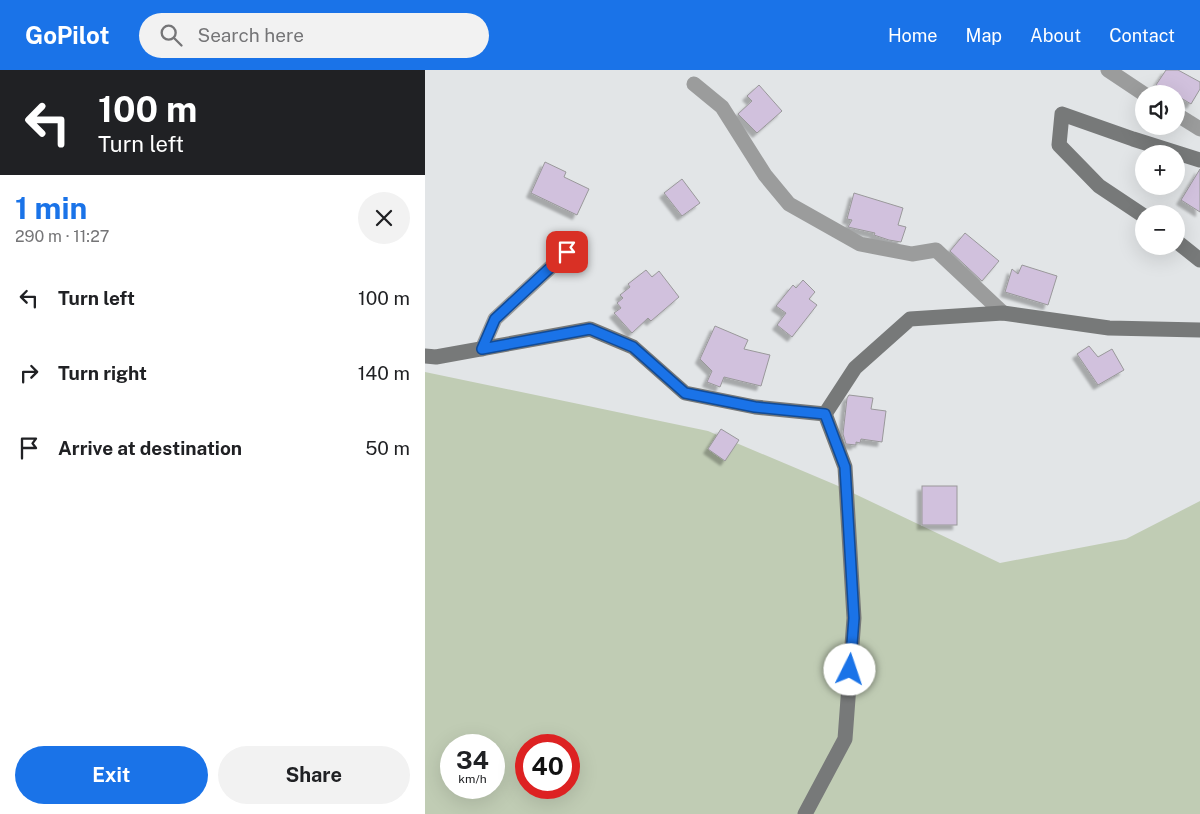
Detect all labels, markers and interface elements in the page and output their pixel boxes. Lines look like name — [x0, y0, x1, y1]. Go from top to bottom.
search box — [139, 13, 489, 58]
text: GoPilot — [25, 21, 109, 49]
icon: search — [157, 21, 185, 49]
text: Search here — [197, 24, 304, 46]
text: Home — [888, 25, 938, 46]
text: Map — [966, 25, 1002, 46]
text: About — [1030, 25, 1081, 46]
text: Contact — [1109, 25, 1175, 46]
map controls — [1135, 85, 1185, 255]
button: sound — [1135, 85, 1185, 135]
text: 100 m — [98, 89, 197, 130]
icon: left — [15, 90, 80, 155]
text: Turn left — [98, 131, 184, 157]
button: + — [1135, 145, 1185, 195]
text: 1 min — [15, 190, 87, 226]
button: close — [358, 192, 410, 244]
button: − — [1135, 205, 1185, 255]
text: 290 m · 11:27 — [15, 227, 109, 246]
pin — [546, 231, 588, 273]
icon: arrive — [553, 238, 581, 266]
icon: left — [15, 284, 43, 312]
text: Turn left — [58, 287, 135, 309]
text: 100 m — [358, 287, 410, 309]
icon: right — [15, 359, 43, 387]
text: Turn right — [58, 362, 147, 384]
text: 140 m — [358, 362, 410, 384]
icon: arrive — [15, 434, 43, 462]
text: Arrive at destination — [58, 437, 242, 459]
text: 50 m — [365, 437, 410, 459]
position arrow — [823, 643, 875, 695]
speed limit sign: 40 — [515, 734, 580, 799]
text: 34 — [456, 745, 489, 775]
button: Exit — [15, 746, 208, 804]
button: Share — [218, 746, 410, 804]
text: km/h — [458, 772, 487, 786]

